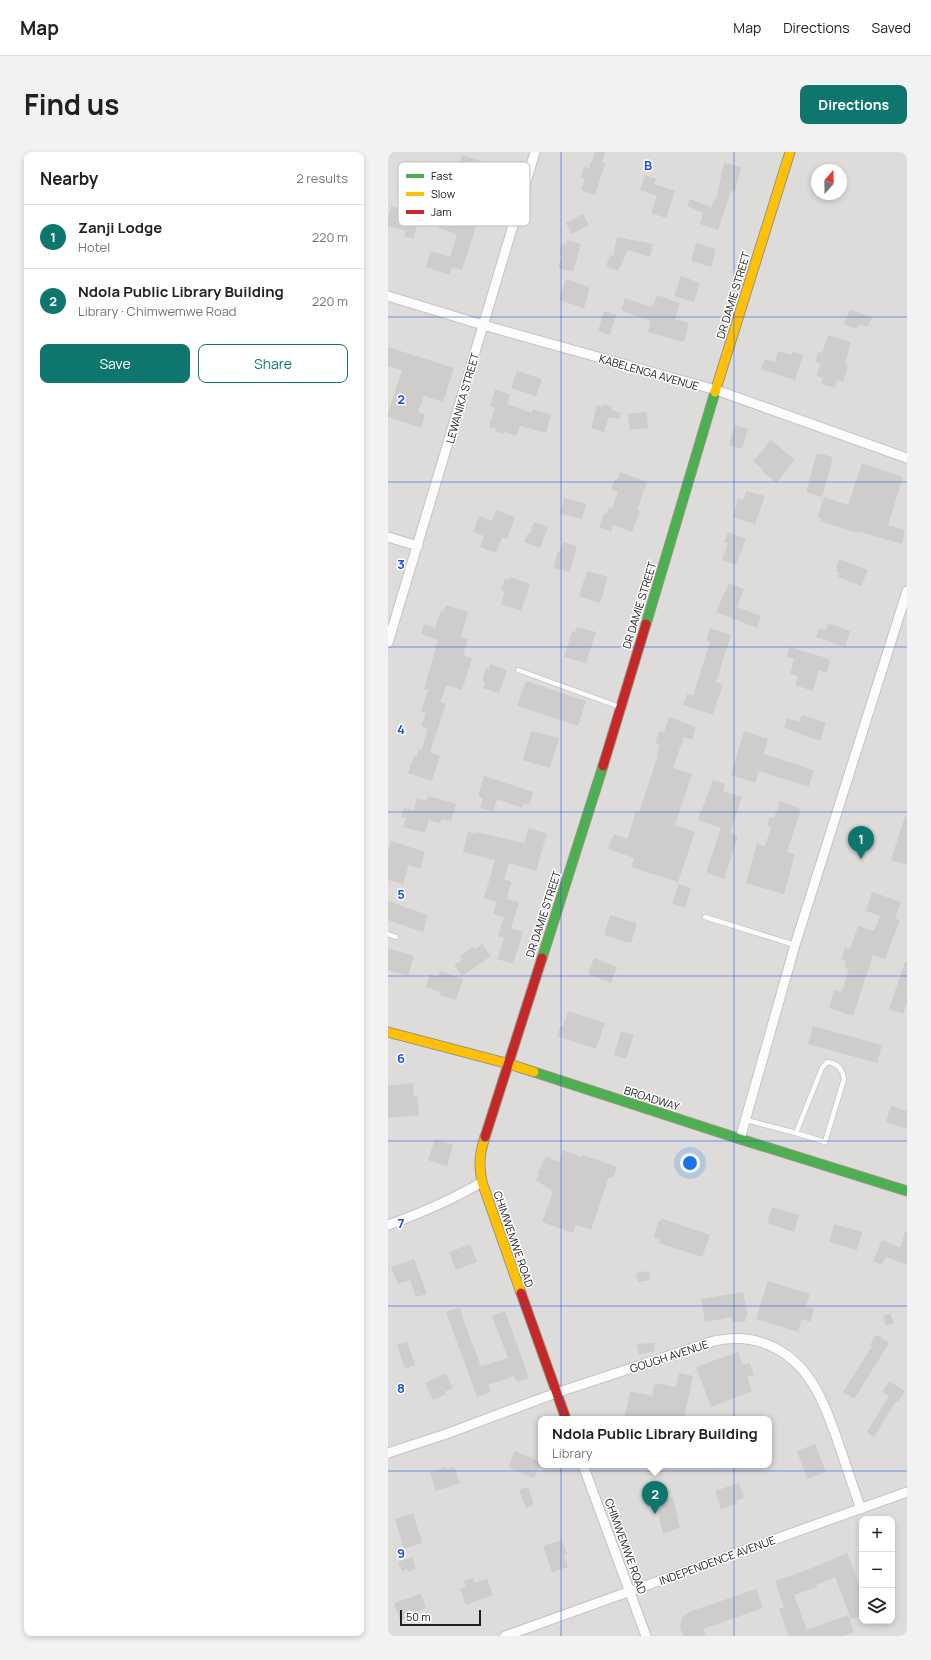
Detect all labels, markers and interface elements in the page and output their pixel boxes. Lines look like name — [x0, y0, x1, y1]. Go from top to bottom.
text: Map — [20, 15, 59, 41]
text: Map — [733, 18, 761, 37]
text: Directions — [783, 18, 850, 37]
text: Saved — [872, 18, 911, 37]
text: Find us — [24, 85, 119, 123]
button: Directions — [800, 85, 907, 124]
text: B — [644, 156, 652, 174]
legend — [398, 162, 530, 226]
north arrow — [811, 164, 847, 200]
text: Nearby — [40, 167, 98, 190]
text: Fast — [431, 168, 453, 183]
text: 2 results — [296, 169, 348, 187]
text: Slow — [431, 186, 456, 201]
text: Jam — [431, 204, 452, 219]
text: Zanji Lodge — [78, 217, 162, 238]
text: 1 — [50, 228, 56, 246]
text: 220 m — [312, 228, 348, 246]
text: Hotel — [78, 238, 110, 256]
street label: DR DAMIE STREET — [713, 249, 754, 340]
text: Ndola Public Library Building — [78, 281, 284, 302]
text: 2 — [49, 292, 57, 310]
text: 220 m — [312, 292, 348, 310]
text: Library · Chimwemwe Road — [78, 302, 237, 320]
button: Save — [40, 344, 190, 383]
button: Share — [198, 344, 348, 383]
street label: LEWANIKA STREET — [442, 351, 482, 445]
street label: KABELENGA AVENUE — [597, 351, 701, 393]
text: 2 — [397, 390, 405, 408]
text: 3 — [397, 555, 405, 573]
street label: DR DAMIE STREET — [619, 559, 660, 650]
text: 4 — [397, 720, 405, 738]
pin: 1 — [848, 826, 874, 859]
street label: DR DAMIE STREET — [522, 868, 564, 959]
text: 5 — [397, 885, 405, 903]
text: 6 — [397, 1049, 405, 1067]
street label: BROADWAY — [622, 1082, 682, 1114]
your location — [680, 1153, 700, 1173]
street label: CHIMWEMWE ROAD — [490, 1189, 538, 1289]
text: 7 — [398, 1214, 405, 1232]
street label: GOUGH AVENUE — [628, 1336, 710, 1376]
text: 8 — [397, 1379, 405, 1397]
popup — [538, 1416, 772, 1468]
text: Ndola Public Library Building — [552, 1423, 758, 1444]
text: Library — [552, 1444, 593, 1462]
pin: 2 — [642, 1481, 668, 1514]
street label: CHIMWEMWE ROAD — [602, 1496, 650, 1596]
map controls — [859, 1516, 895, 1624]
button: + — [859, 1516, 895, 1552]
street label: INDEPENDENCE AVENUE — [657, 1532, 777, 1588]
text: 9 — [397, 1544, 405, 1562]
button: − — [859, 1552, 895, 1588]
button: layers — [859, 1588, 895, 1624]
scale bar — [400, 1608, 481, 1627]
text: 50 m — [406, 1609, 431, 1624]

